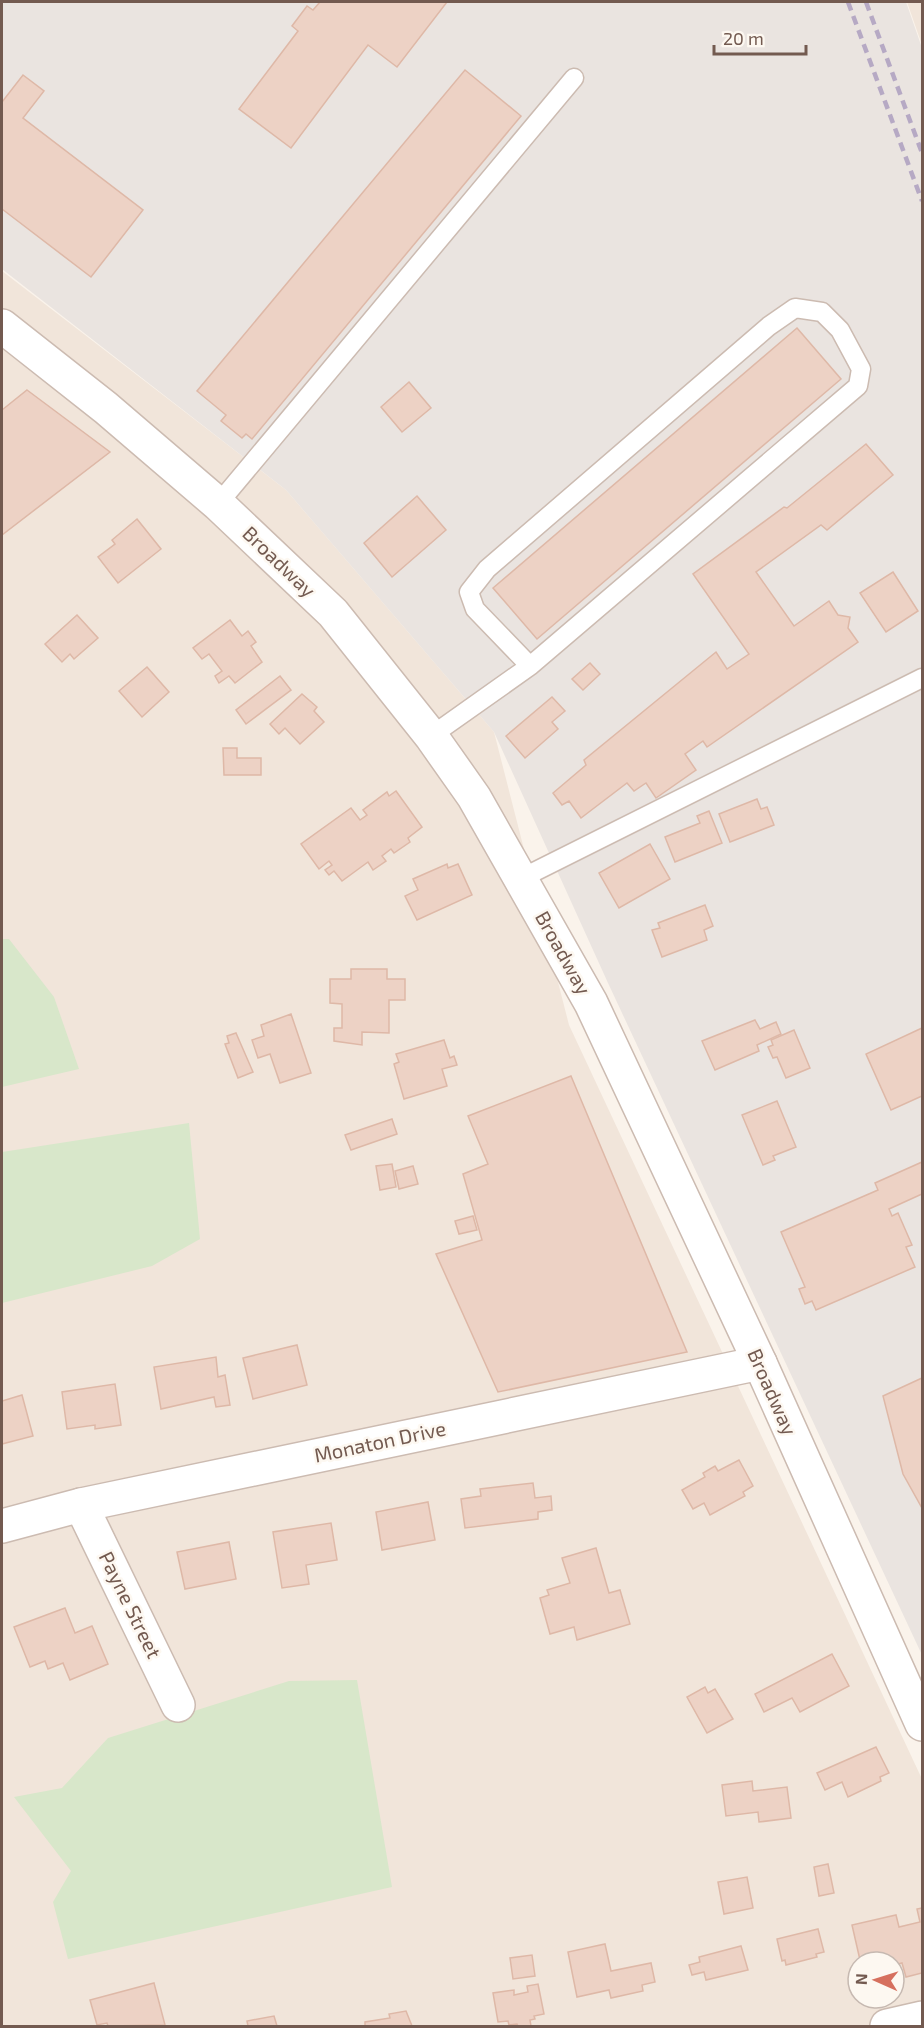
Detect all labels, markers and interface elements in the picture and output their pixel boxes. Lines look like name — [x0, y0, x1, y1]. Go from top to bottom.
scale bar — [714, 18, 806, 56]
text: 20 m — [723, 27, 764, 49]
street label: Broadway — [238, 521, 321, 602]
street label: Broadway — [531, 906, 597, 999]
street label: Broadway — [743, 1345, 803, 1439]
street label: Monaton Drive — [312, 1415, 448, 1467]
street label: Payne Street — [95, 1547, 167, 1662]
north arrow — [846, 1950, 906, 2010]
text: N — [851, 1973, 870, 1985]

